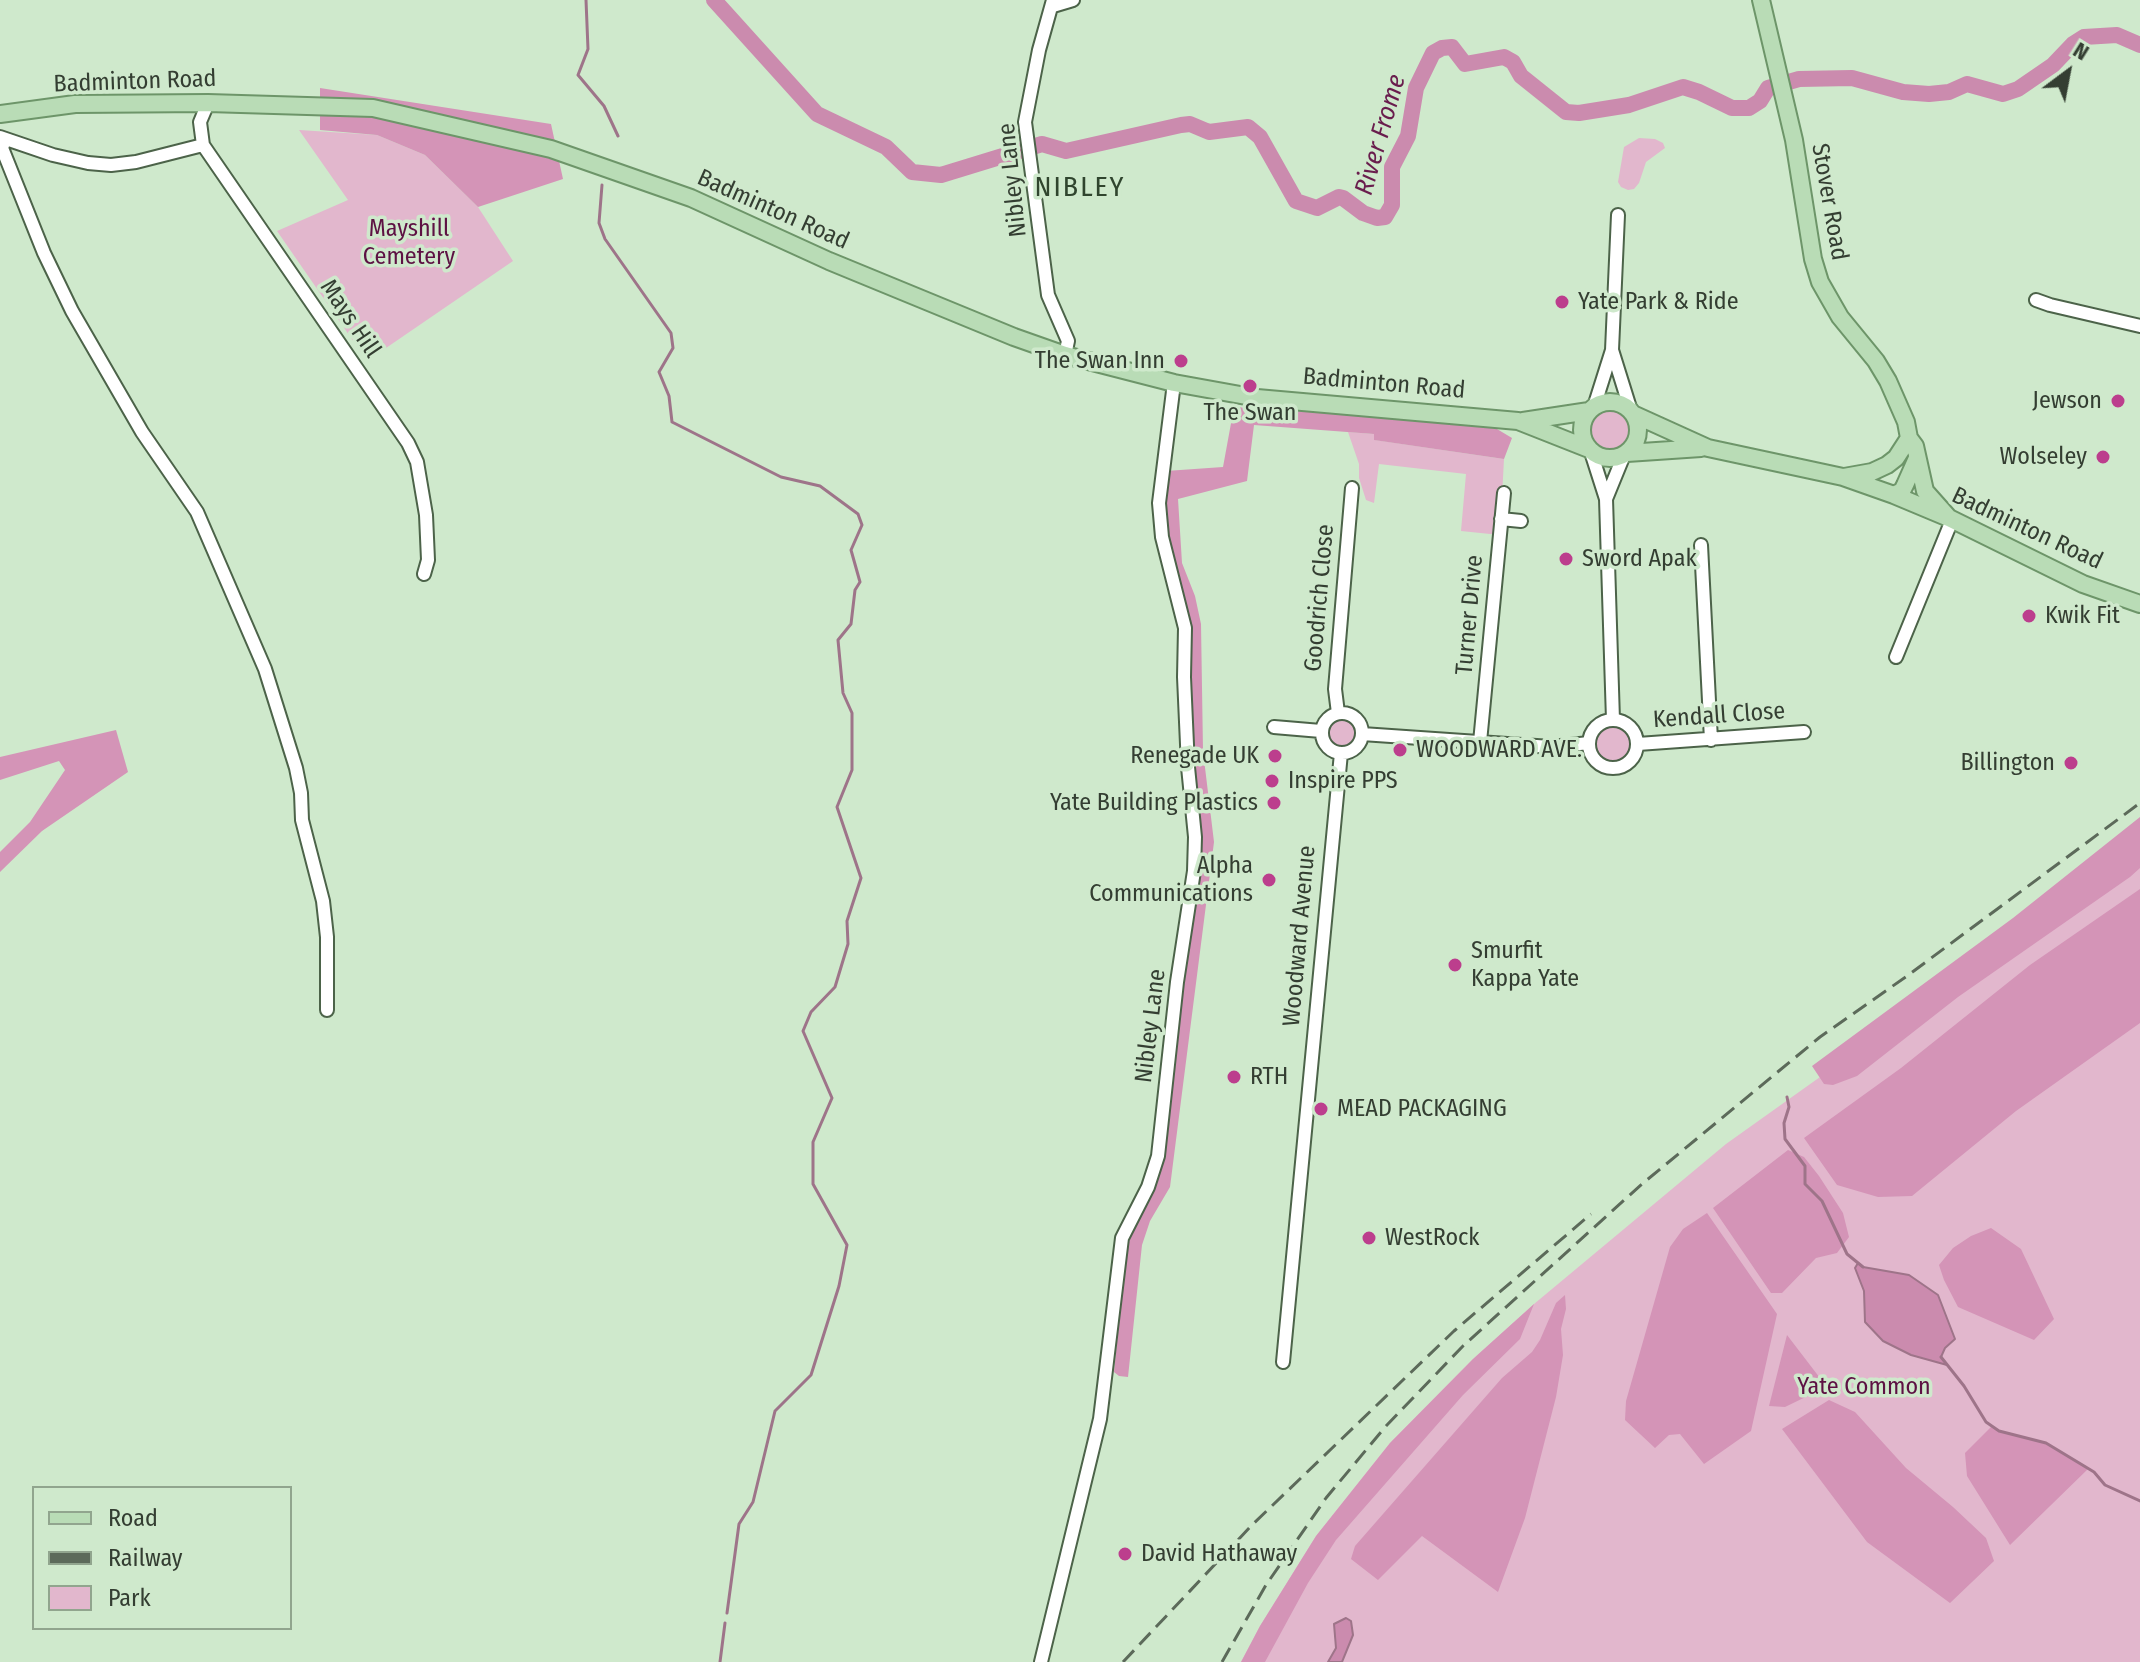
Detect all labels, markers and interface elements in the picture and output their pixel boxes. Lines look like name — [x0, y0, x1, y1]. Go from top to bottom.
north arrow — [2028, 32, 2108, 112]
text: N — [2068, 36, 2094, 66]
street label: Badminton Road — [53, 65, 217, 99]
water label: River Frome — [1349, 71, 1413, 199]
street label: Nibley Lane — [993, 122, 1033, 238]
street label: Stover Road — [1805, 141, 1853, 263]
street label: Badminton Road — [693, 164, 853, 256]
district label: NIBLEY — [1035, 171, 1125, 205]
park label: Mayshill Cemetery — [363, 215, 455, 271]
street label: Mays Hill — [313, 274, 387, 364]
place label: Yate Park & Ride — [1578, 288, 1739, 316]
marker: Yate Park & Ride — [1553, 293, 1571, 311]
place label: The Swan Inn — [1035, 347, 1165, 375]
marker: The Swan Inn — [1172, 352, 1190, 370]
street label: Badminton Road — [1302, 363, 1466, 405]
marker: The Swan — [1241, 377, 1259, 395]
place label: Jewson — [2032, 387, 2102, 415]
marker: Jewson — [2109, 392, 2127, 410]
place label: The Swan — [1204, 399, 1296, 427]
place label: Wolseley — [2000, 443, 2087, 471]
marker: Wolseley — [2094, 448, 2112, 466]
street label: Badminton Road — [1947, 481, 2107, 577]
street label: Goodrich Close — [1299, 523, 1341, 673]
place label: Sword Apak — [1582, 545, 1697, 573]
marker: Sword Apak — [1557, 550, 1575, 568]
street label: Turner Drive — [1450, 554, 1490, 676]
place label: Kwik Fit — [2045, 602, 2120, 630]
marker: Kwik Fit — [2020, 607, 2038, 625]
street label: Kendall Close — [1652, 697, 1786, 735]
place label: WOODWARD AVE. — [1416, 736, 1582, 764]
marker: WOODWARD AVE. — [1391, 741, 1409, 759]
place label: Renegade UK — [1130, 742, 1259, 770]
marker: Renegade UK — [1266, 747, 1284, 765]
place label: Billington — [1960, 749, 2055, 777]
marker: Billington — [2062, 754, 2080, 772]
place label: Inspire PPS — [1288, 767, 1398, 795]
marker: Inspire PPS — [1263, 772, 1281, 790]
place label: Yate Building Plastics — [1050, 789, 1258, 817]
marker: Yate Building Plastics — [1265, 794, 1283, 812]
street label: Woodward Avenue — [1278, 844, 1322, 1028]
place label: Alpha Communications — [1089, 852, 1253, 908]
marker: Alpha Communications — [1260, 871, 1278, 889]
place label: Smurfit Kappa Yate — [1471, 937, 1579, 993]
marker: Smurfit Kappa Yate — [1446, 956, 1464, 974]
street label: Nibley Lane — [1130, 967, 1172, 1085]
place label: RTH — [1250, 1063, 1288, 1091]
marker: RTH — [1225, 1068, 1243, 1086]
place label: MEAD PACKAGING — [1337, 1095, 1507, 1123]
marker: MEAD PACKAGING — [1312, 1100, 1330, 1118]
place label: WestRock — [1385, 1224, 1479, 1252]
marker: WestRock — [1360, 1229, 1378, 1247]
park label: Yate Common — [1797, 1373, 1931, 1401]
legend — [32, 1486, 292, 1630]
text: Road — [108, 1504, 158, 1532]
place label: David Hathaway — [1141, 1540, 1297, 1568]
text: Railway — [108, 1544, 183, 1572]
marker: David Hathaway — [1116, 1545, 1134, 1563]
text: Park — [108, 1584, 151, 1612]

